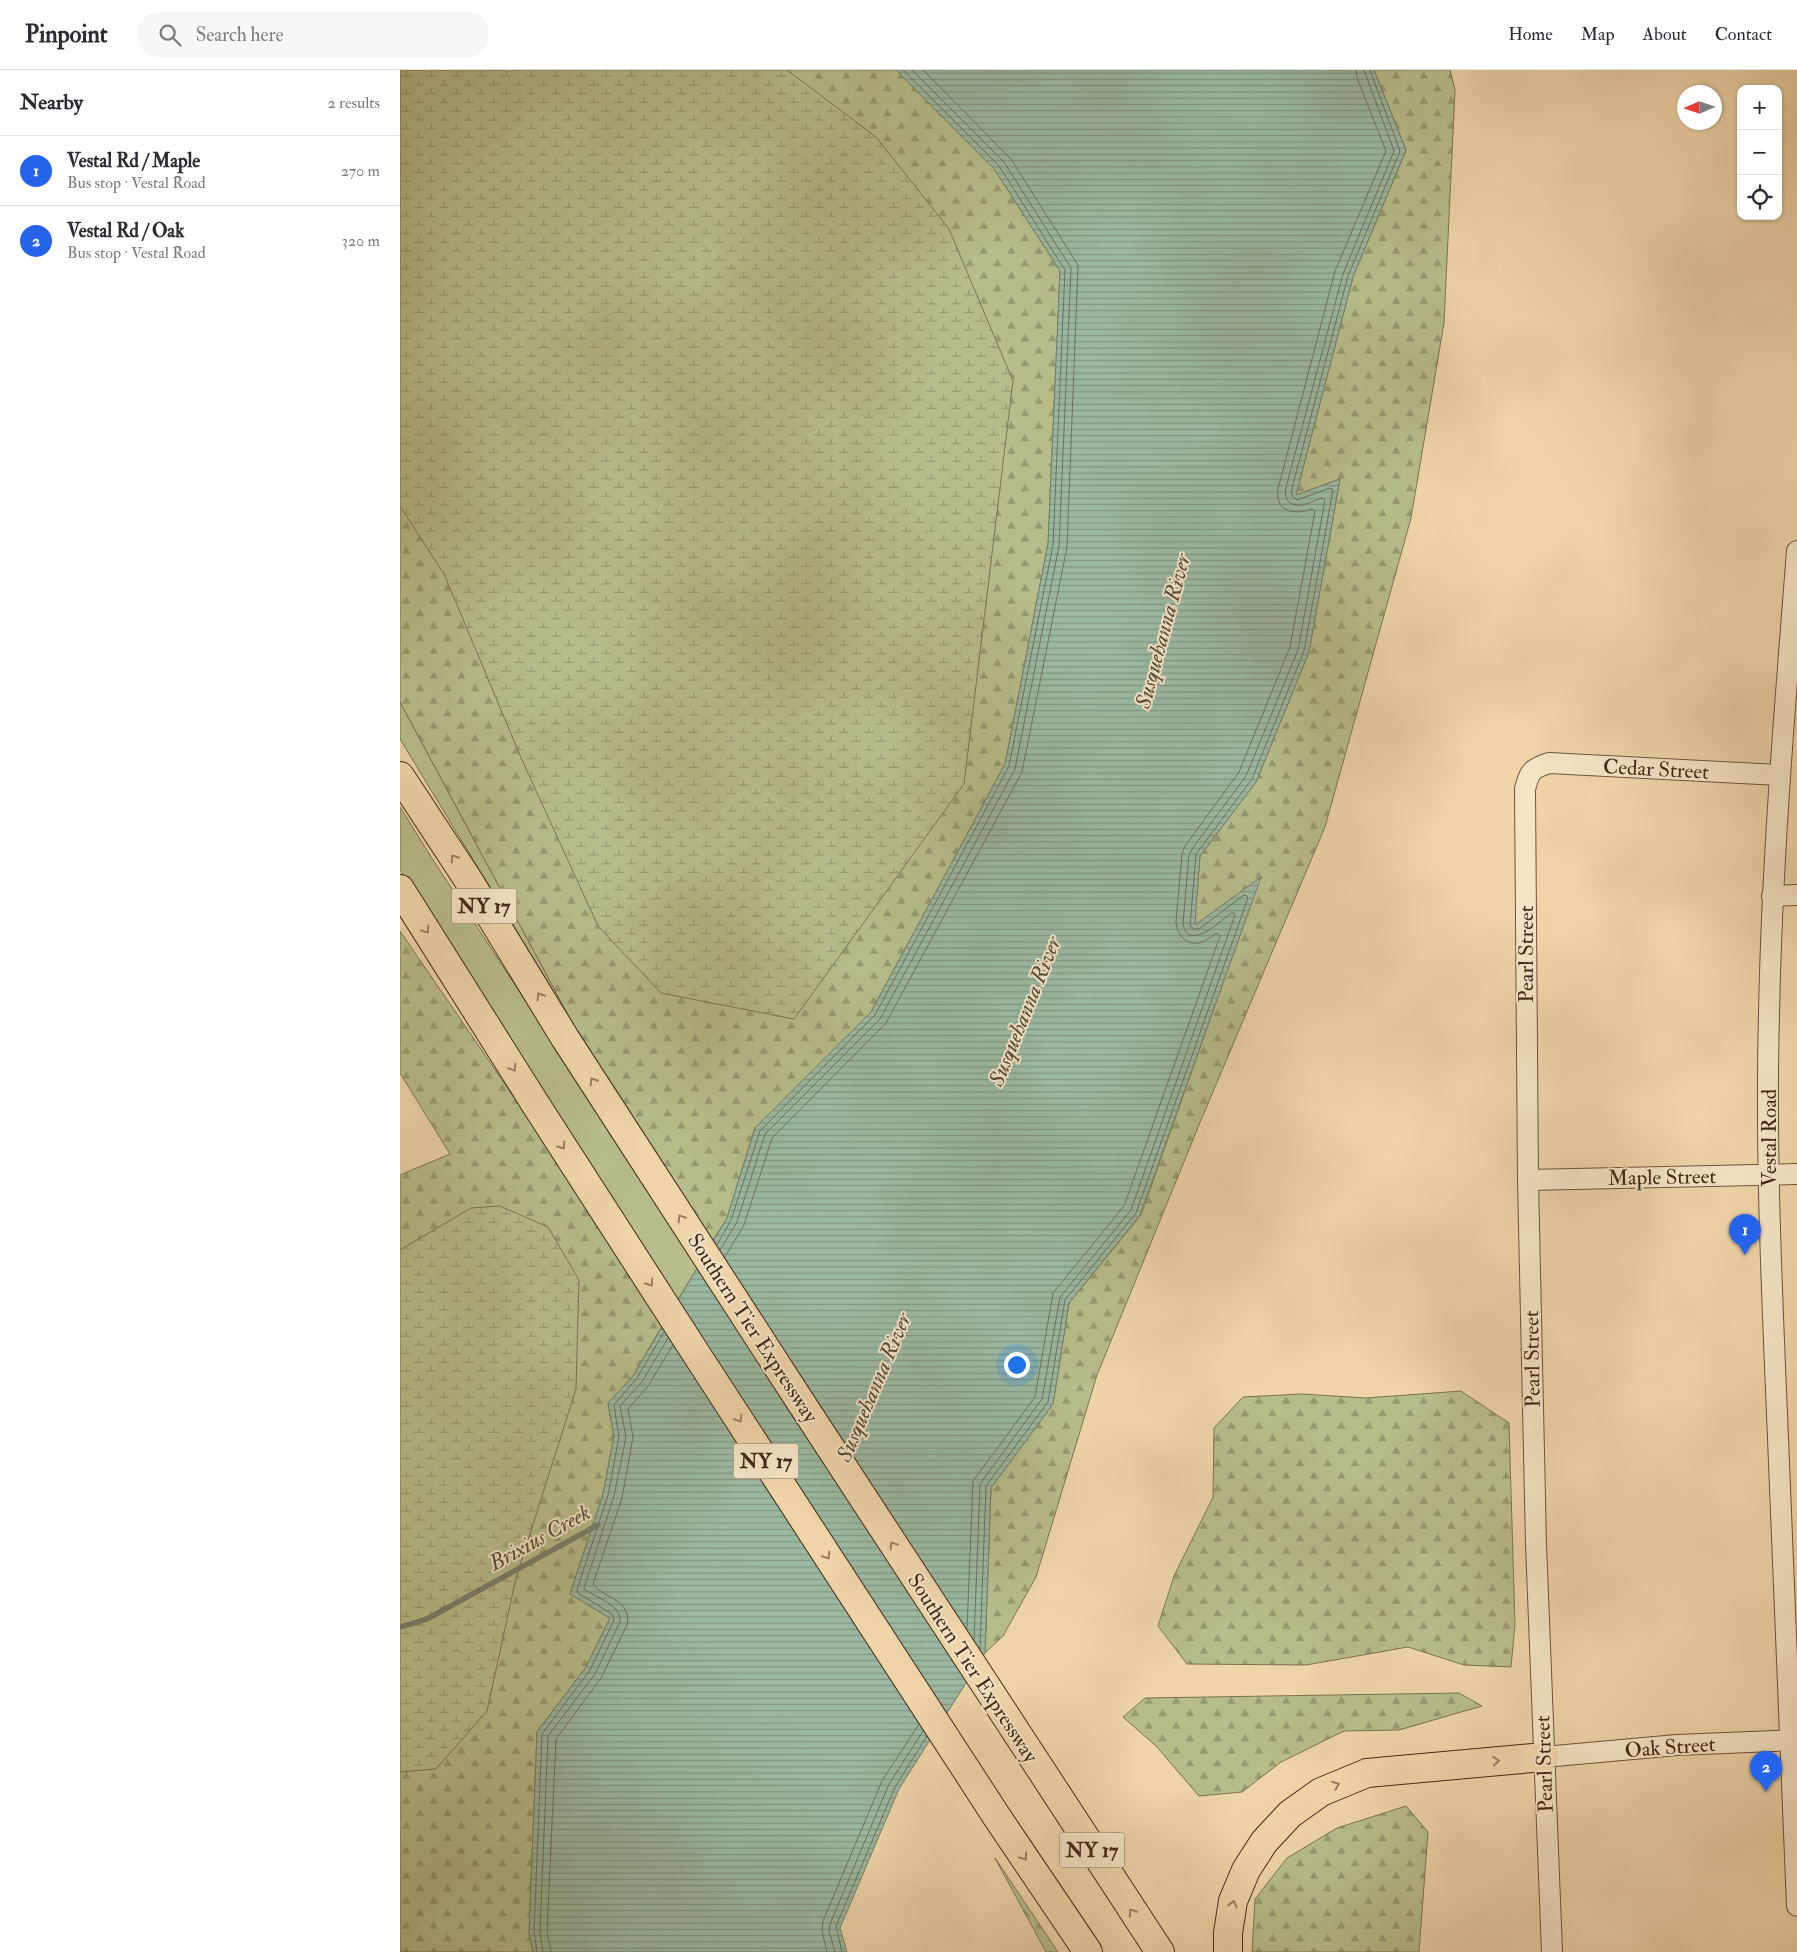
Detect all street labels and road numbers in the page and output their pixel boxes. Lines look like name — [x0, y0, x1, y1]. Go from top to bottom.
street label: Cedar Street — [1602, 753, 1710, 786]
road number: NY 17 — [452, 888, 516, 924]
street label: Pearl Street — [1513, 905, 1540, 1003]
street label: Vestal Road — [1756, 1088, 1783, 1187]
street label: Maple Street — [1608, 1163, 1717, 1192]
street label: Southern Tier Expressway — [681, 1228, 824, 1429]
street label: Pearl Street — [1518, 1310, 1547, 1408]
road number: NY 17 — [734, 1444, 798, 1478]
street label: Southern Tier Expressway — [901, 1568, 1044, 1769]
street label: Pearl Street — [1529, 1715, 1560, 1813]
street label: Oak Street — [1624, 1731, 1716, 1764]
road number: NY 17 — [1060, 1832, 1124, 1868]

